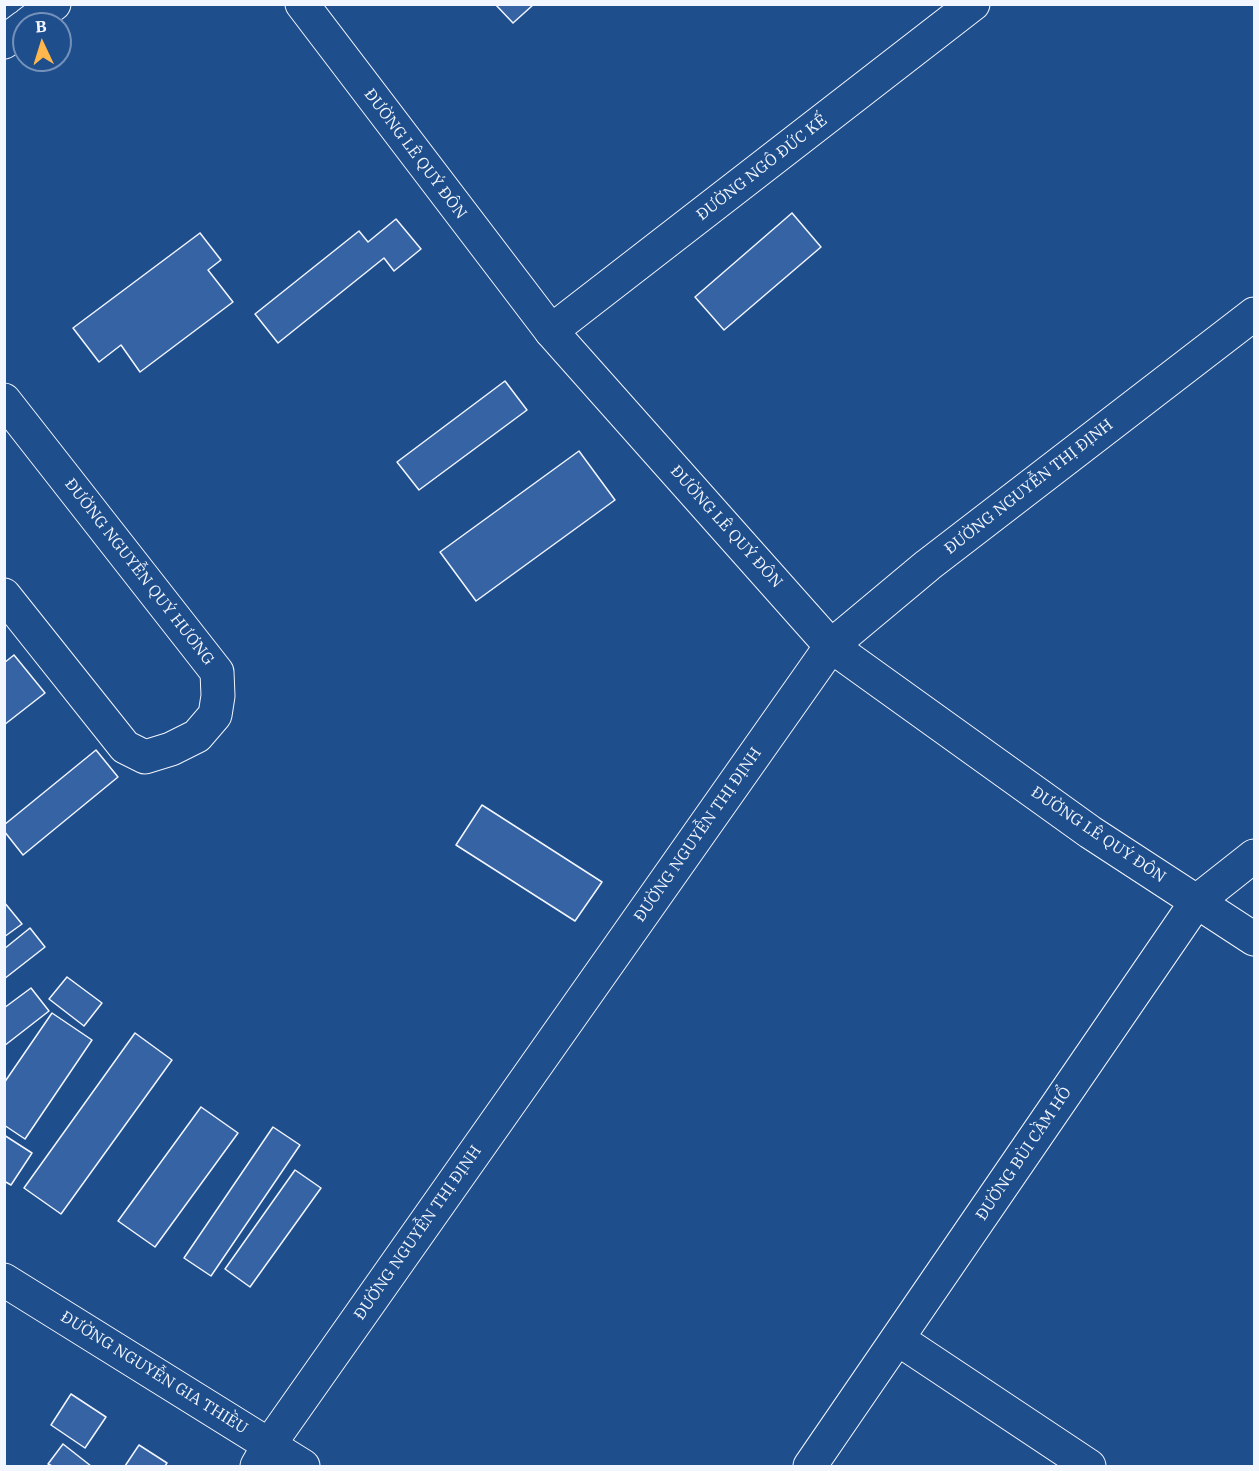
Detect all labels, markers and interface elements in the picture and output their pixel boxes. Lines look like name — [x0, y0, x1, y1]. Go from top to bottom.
north arrow — [12, 12, 72, 72]
text: B — [35, 16, 47, 36]
street label: ĐƯỜNG LÊ QUÝ ĐÔN — [360, 85, 470, 223]
street label: ĐƯỜNG NGÔ ĐỨC KẾ — [693, 111, 831, 225]
street label: ĐƯỜNG NGUYỄN THỊ ĐỊNH — [941, 415, 1117, 559]
street label: ĐƯỜNG LÊ QUÝ ĐÔN — [666, 462, 786, 592]
street label: ĐƯỜNG NGUYỄN QUÝ HƯƠNG — [60, 475, 218, 669]
street label: ĐƯỜNG NGUYỄN THỊ ĐỊNH — [630, 744, 766, 926]
street label: ĐƯỜNG LÊ QUÝ ĐÔN — [1027, 783, 1169, 887]
street label: ĐƯỜNG BÙI CẦM HỔ — [972, 1084, 1076, 1224]
street label: ĐƯỜNG NGUYỄN THỊ ĐỊNH — [350, 1142, 486, 1324]
street label: ĐƯỜNG NGUYỄN GIA THIỀU — [57, 1307, 251, 1439]

